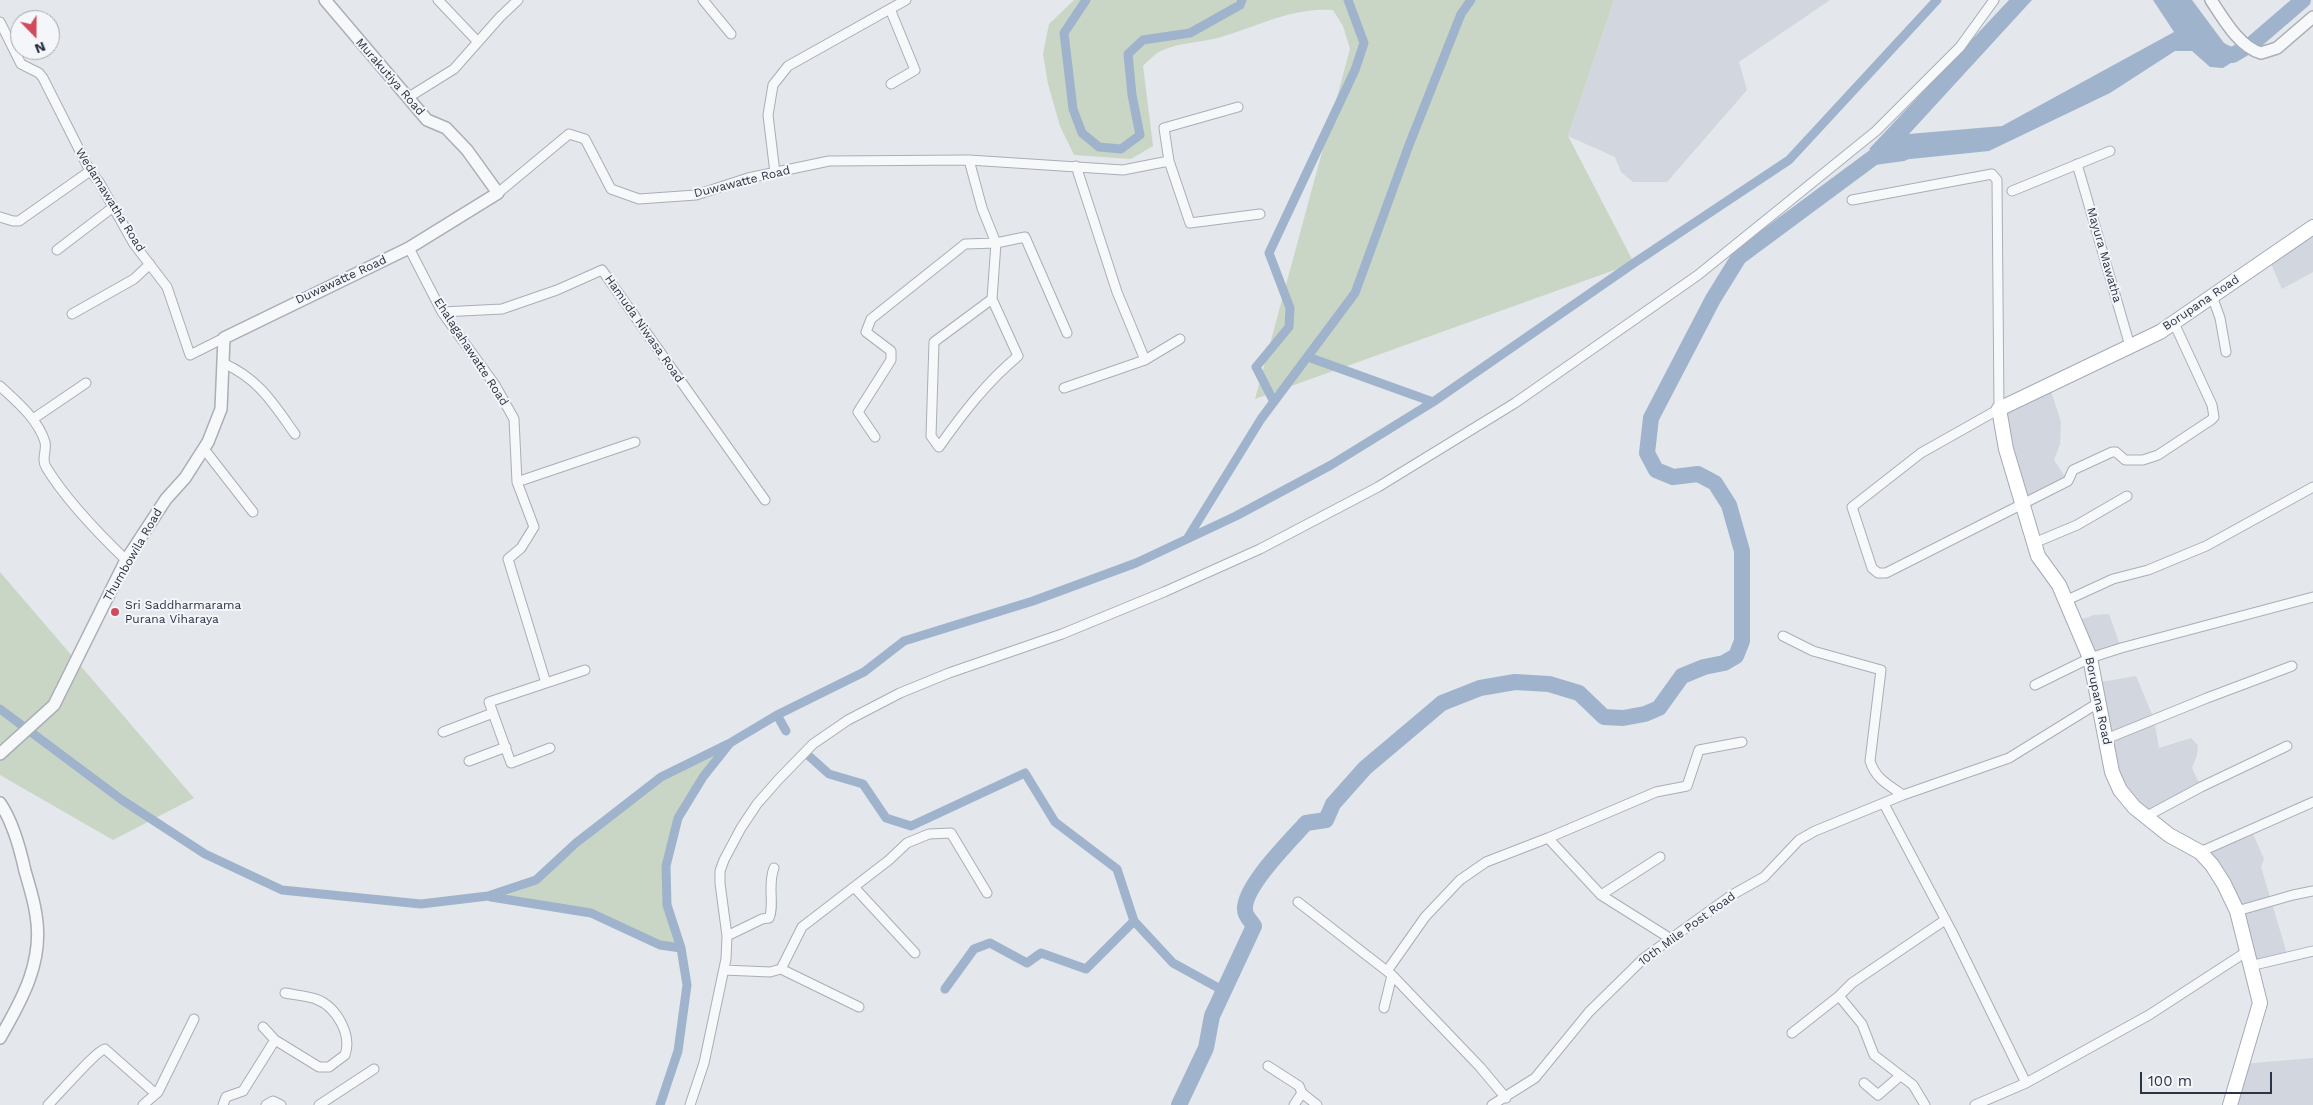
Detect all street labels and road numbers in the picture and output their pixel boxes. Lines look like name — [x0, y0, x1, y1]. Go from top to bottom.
street label: Murakutiya Road — [353, 35, 427, 119]
street label: Wedamawatha Road — [72, 145, 148, 255]
street label: Duwawatte Road — [692, 163, 792, 201]
street label: Mayura Mawatha — [2084, 206, 2124, 304]
street label: Duwawatte Road — [293, 253, 389, 307]
street label: Hamuda Niwasa Road — [601, 272, 687, 386]
street label: Borupana Road — [2160, 272, 2242, 334]
street label: Ehalagahawatte Road — [431, 295, 511, 409]
street label: Thumbowila Road — [101, 506, 165, 604]
street label: Borupana Road — [2082, 656, 2114, 746]
street label: 10th Mile Post Road — [1636, 889, 1738, 969]

